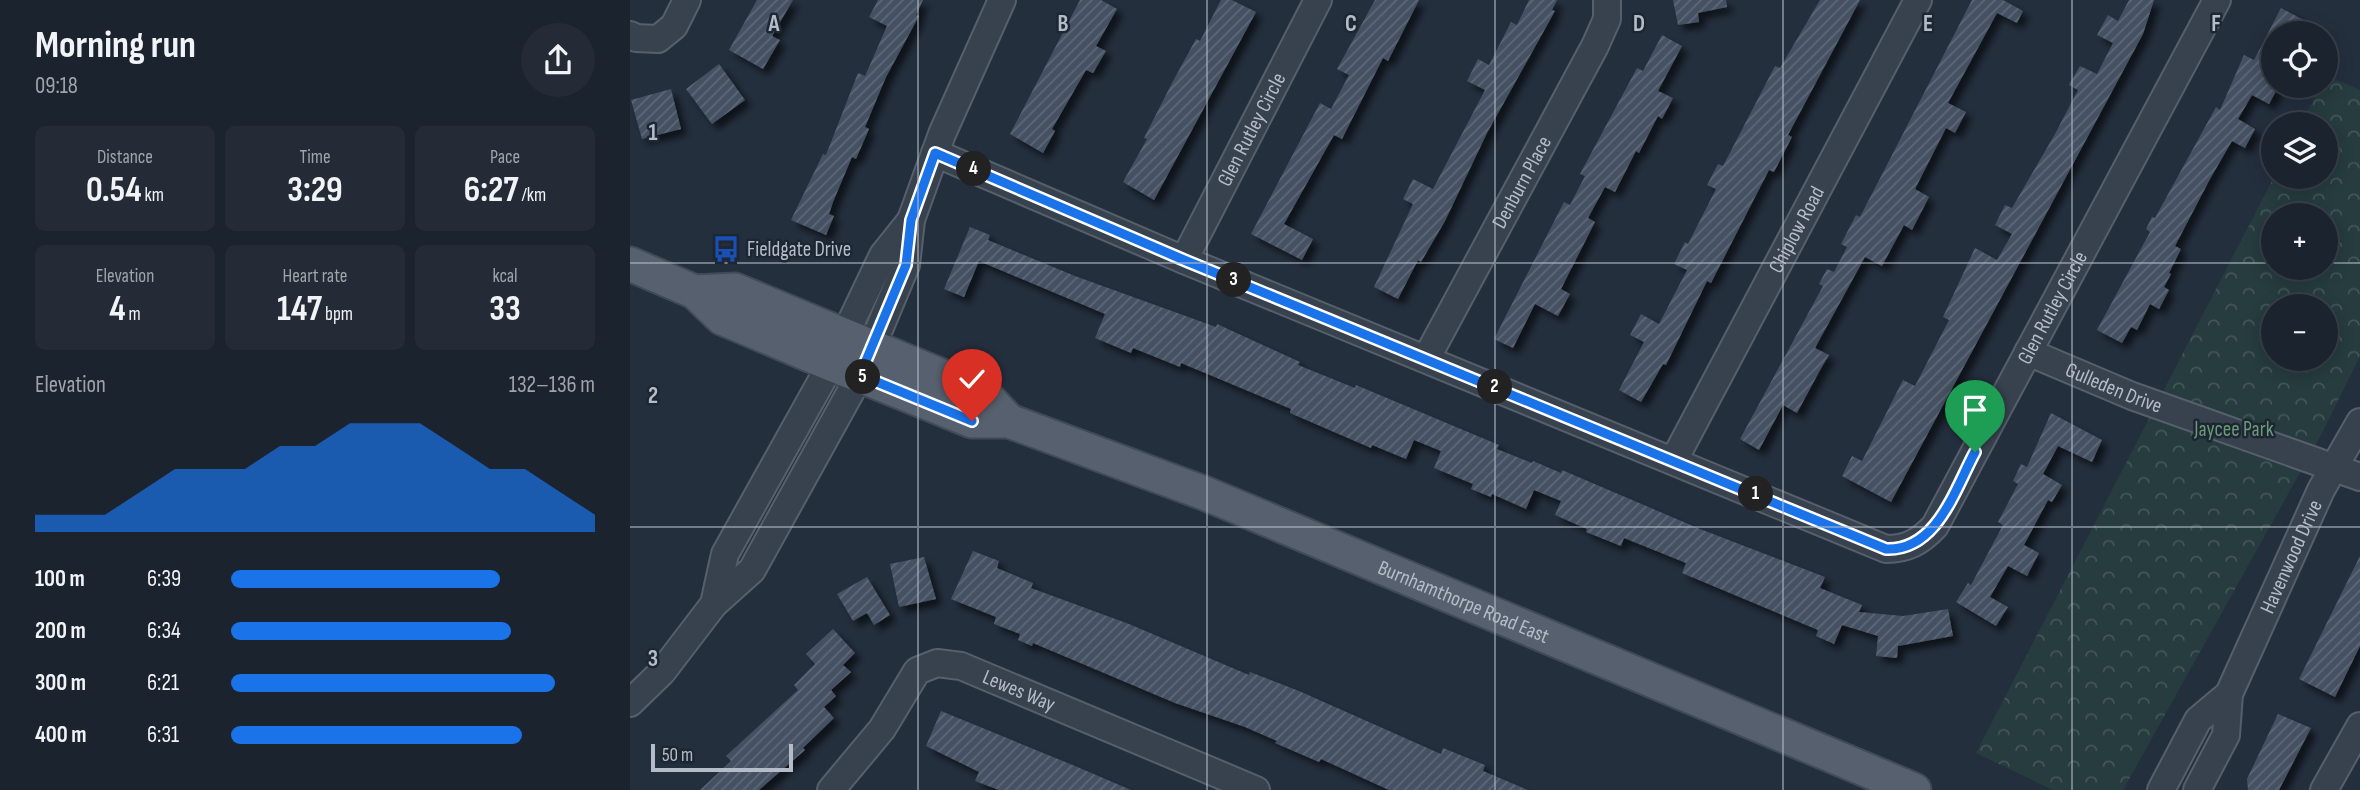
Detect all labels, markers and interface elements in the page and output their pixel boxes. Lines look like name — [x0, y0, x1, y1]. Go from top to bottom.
text: A — [768, 10, 781, 38]
text: B — [1058, 10, 1069, 38]
text: C — [1345, 10, 1357, 38]
text: D — [1633, 10, 1645, 38]
text: E — [1923, 10, 1933, 38]
text: F — [2211, 10, 2221, 38]
map controls — [2261, 21, 2338, 371]
button: locate — [2261, 21, 2338, 98]
text: Morning run — [35, 23, 196, 68]
button: share — [521, 23, 595, 97]
street label: Glen Rutley Circle — [1212, 69, 1291, 191]
text: 09:18 — [35, 72, 78, 100]
button: layers — [2261, 112, 2338, 189]
text: 1 — [648, 119, 658, 147]
street label: Denburn Place — [1487, 132, 1557, 233]
text: Distance — [97, 146, 153, 169]
text: Time — [299, 146, 331, 169]
text: Pace — [490, 146, 520, 169]
pin: 4 — [956, 152, 992, 186]
text: 4 — [969, 157, 978, 180]
text: 0.54 — [86, 169, 142, 212]
text: 3:29 — [287, 169, 343, 212]
text: 6:27 — [464, 169, 519, 212]
street label: Chiplow Road — [1764, 182, 1830, 277]
text: km — [142, 184, 164, 207]
text: /km — [519, 184, 546, 207]
button: + — [2261, 203, 2338, 280]
bus stop icon: Fieldgate Drive — [711, 234, 741, 264]
place label: Fieldgate Drive — [747, 237, 851, 262]
street label: Glen Rutley Circle — [2012, 247, 2093, 368]
pin: 3 — [1216, 262, 1252, 298]
text: Elevation — [96, 265, 154, 288]
text: Heart rate — [283, 265, 347, 288]
text: kcal — [492, 265, 518, 288]
text: 3 — [1229, 268, 1238, 291]
text: 4 — [109, 288, 126, 331]
text: 147 — [277, 288, 322, 331]
text: 33 — [489, 288, 521, 331]
button: − — [2261, 294, 2338, 371]
text: m — [126, 303, 141, 326]
text: bpm — [322, 303, 353, 326]
pin — [942, 349, 1002, 421]
street label: Gulleden Drive — [2062, 357, 2165, 419]
pin: 5 — [846, 360, 880, 394]
icon: check — [953, 360, 991, 398]
text: 5 — [858, 365, 867, 388]
pin: 2 — [1478, 370, 1512, 404]
text: Elevation — [35, 371, 106, 399]
text: 132–136 m — [509, 371, 595, 399]
text: 2 — [1490, 375, 1499, 398]
pin — [1945, 380, 2005, 452]
text: 2 — [648, 382, 658, 410]
icon: arrive — [1956, 391, 1994, 429]
park label: Jaycee Park — [2193, 417, 2274, 442]
pin: 1 — [1738, 476, 1774, 512]
text: 1 — [1752, 482, 1759, 505]
street label: Havenwood Drive — [2255, 496, 2328, 618]
street label: Burnhamthorpe Road East — [1374, 555, 1553, 649]
text: 100 m — [35, 565, 85, 593]
text: 6:39 — [147, 565, 181, 593]
text: 200 m — [35, 617, 86, 645]
text: 6:34 — [147, 617, 181, 645]
text: 3 — [648, 645, 658, 673]
street label: Lewes Way — [979, 665, 1059, 717]
text: 300 m — [35, 669, 86, 697]
text: 6:21 — [147, 669, 179, 697]
text: 400 m — [35, 721, 86, 749]
text: 6:31 — [147, 721, 179, 749]
scale bar — [651, 741, 793, 773]
text: 50 m — [662, 744, 693, 767]

